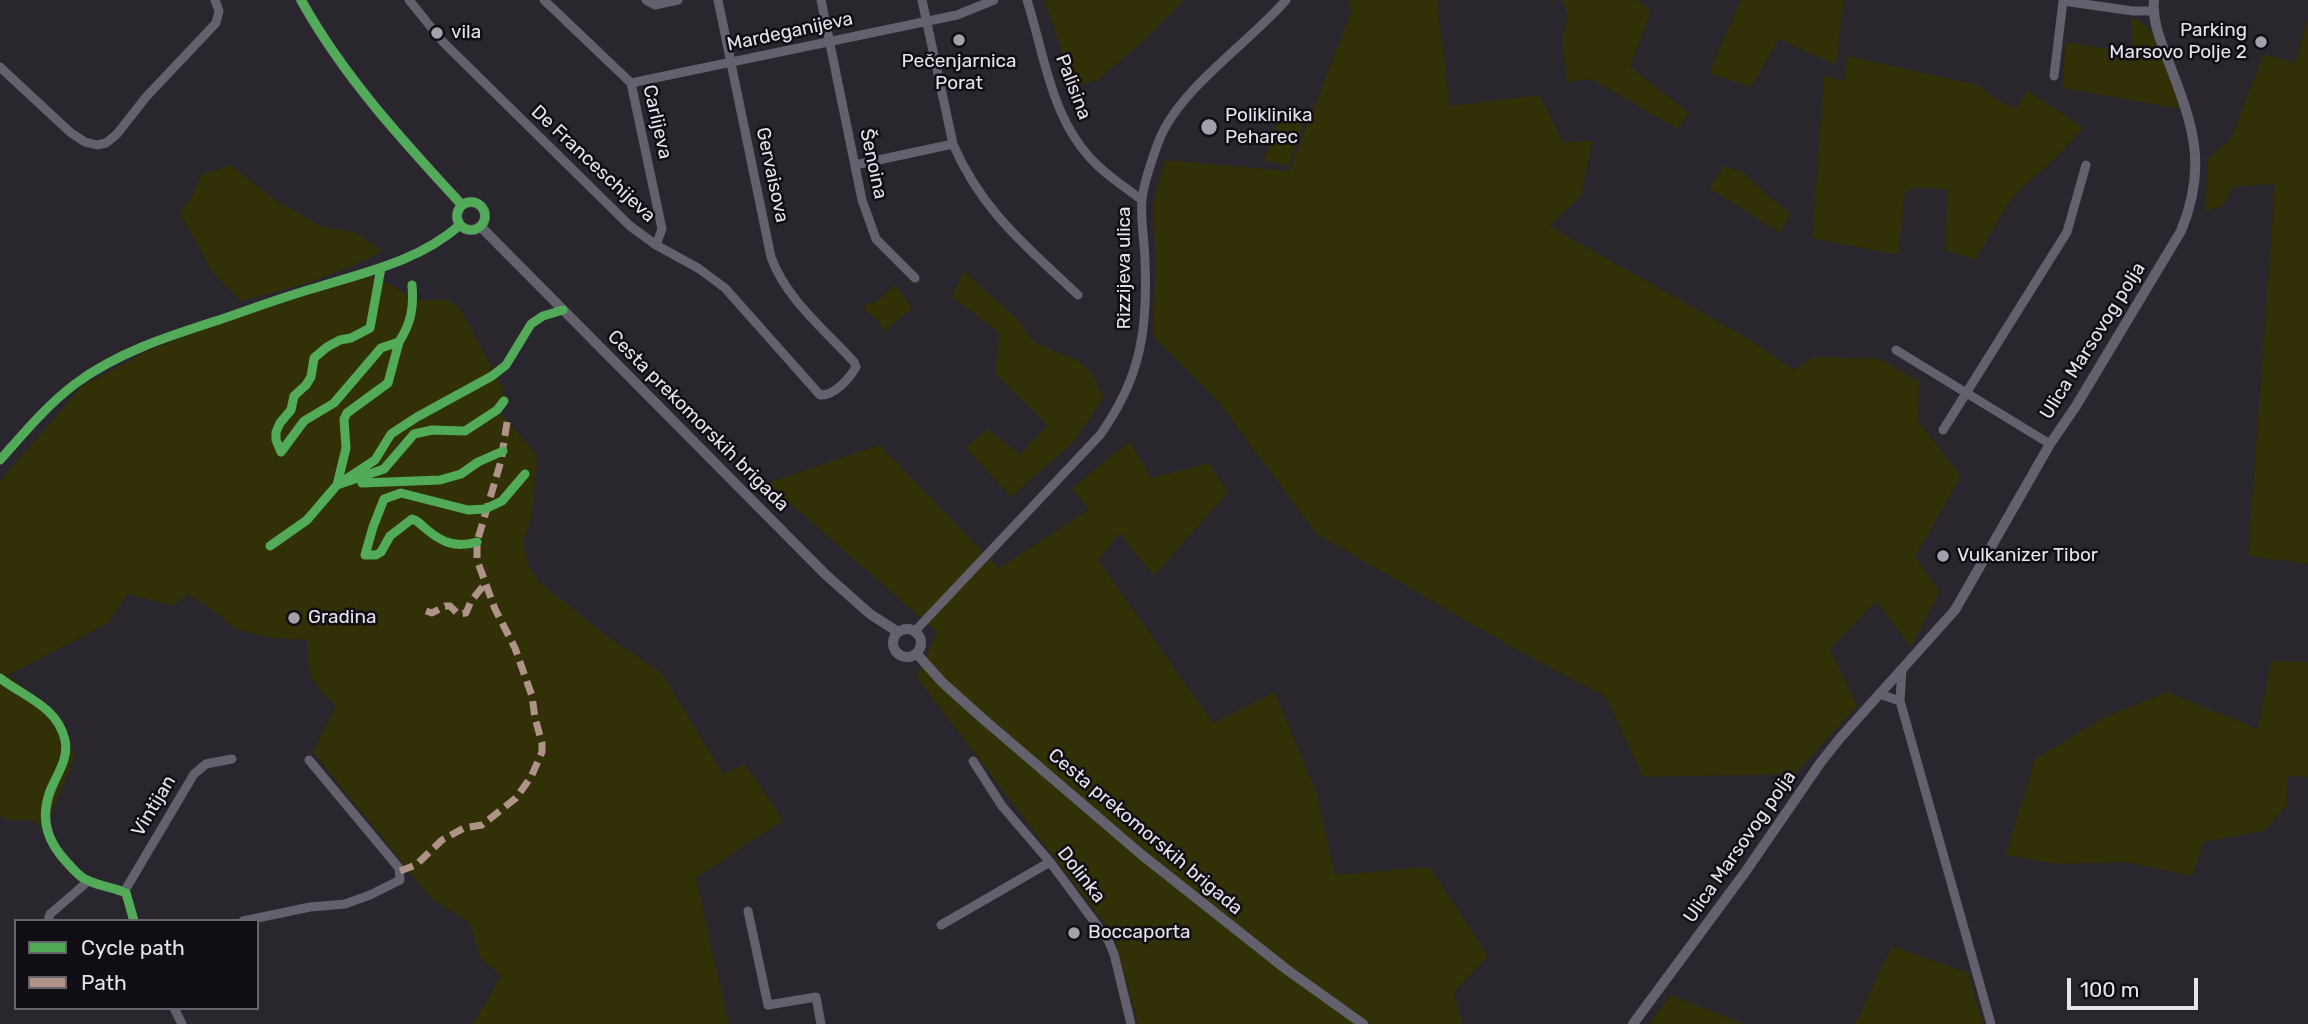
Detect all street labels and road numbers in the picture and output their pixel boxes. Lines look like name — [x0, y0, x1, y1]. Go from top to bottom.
street label: Mardeganijeva — [725, 8, 855, 56]
street label: Palisina — [1050, 51, 1096, 123]
street label: Carlijeva — [637, 83, 677, 161]
street label: De Franceschijeva — [526, 101, 660, 227]
street label: Gervaisova — [751, 125, 793, 225]
street label: Šenoina — [854, 127, 892, 201]
street label: Rizzijeva ulica — [1114, 206, 1136, 330]
street label: Ulica Marsovog polja — [2036, 258, 2150, 424]
street label: Cesta prekomorskih brigada — [603, 326, 793, 516]
street label: Cesta prekomorskih brigada — [1043, 744, 1247, 920]
street label: Ulica Marsovog polja — [1679, 767, 1801, 927]
street label: Vintijan — [127, 771, 181, 841]
street label: Dolinka — [1052, 842, 1110, 908]

